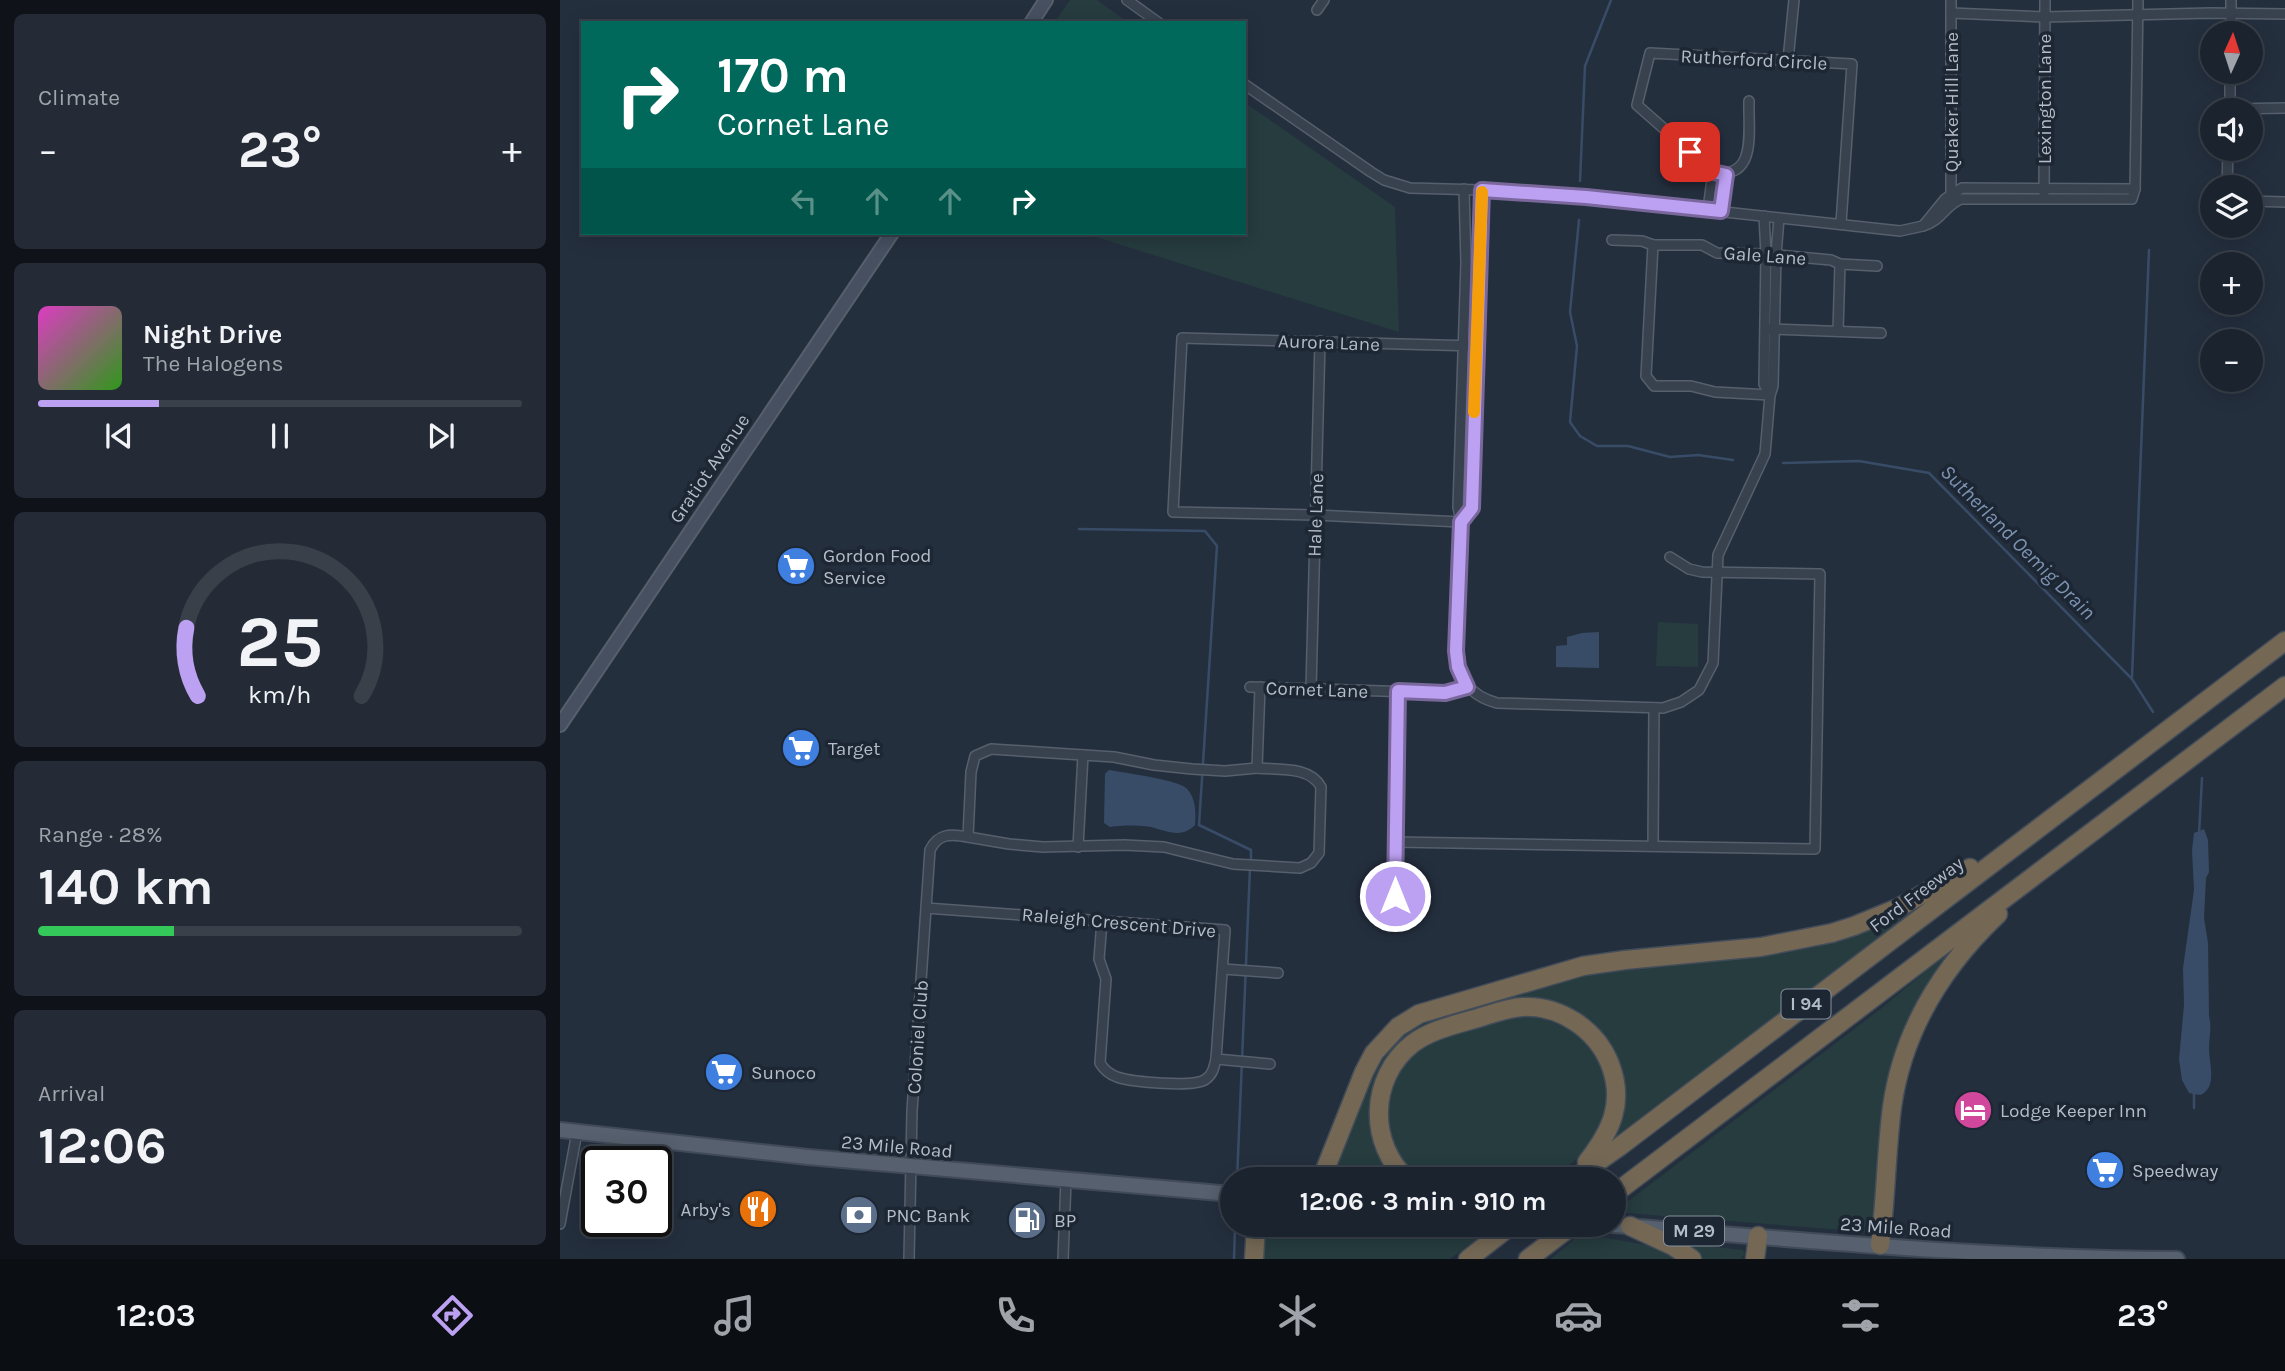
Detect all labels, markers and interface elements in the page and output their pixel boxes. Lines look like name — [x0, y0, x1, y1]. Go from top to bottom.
north arrow — [2200, 21, 2263, 84]
map controls — [2200, 21, 2263, 392]
street label: Quaker Hill Lane — [1941, 32, 1963, 172]
street label: Lexington Lane — [2034, 34, 2056, 164]
street label: Rutherford Circle — [1680, 45, 1828, 75]
text: 170 m — [717, 47, 849, 104]
icon: right — [602, 49, 693, 140]
text: Climate — [38, 84, 120, 111]
button: sound — [2200, 98, 2263, 161]
text: Cornet Lane — [717, 106, 889, 143]
text: 23° — [238, 119, 322, 180]
pin — [1660, 122, 1720, 182]
text: − — [38, 128, 58, 173]
text: + — [502, 128, 522, 173]
icon: arrive — [1671, 133, 1709, 171]
button: layers — [2200, 175, 2263, 238]
icon: left — [785, 182, 823, 220]
icon: ahead — [858, 182, 896, 220]
icon: ahead — [931, 182, 969, 220]
icon: right — [1004, 182, 1042, 220]
street label: Gale Lane — [1723, 242, 1807, 270]
button: + — [2200, 252, 2263, 315]
text: Night Drive — [143, 319, 282, 350]
button: − — [2200, 329, 2263, 392]
street label: Aurora Lane — [1278, 330, 1380, 356]
text: The Halogens — [143, 350, 283, 377]
street label: Gratiot Avenue — [665, 410, 754, 527]
icon: previous — [100, 417, 138, 455]
icon: pause — [261, 417, 299, 455]
icon: next — [422, 417, 460, 455]
water label: Sutherland Oemig Drain — [1936, 460, 2100, 624]
street label: Hale Lane — [1304, 473, 1328, 557]
supermarket icon: Gordon Food Service — [775, 545, 817, 587]
place label: Gordon Food Service — [823, 545, 932, 589]
text: 25 — [237, 599, 323, 684]
street label: Cornet Lane — [1265, 677, 1368, 703]
text: km/h — [248, 679, 312, 708]
supermarket icon: Target — [780, 727, 822, 769]
place label: Target — [828, 738, 881, 760]
text: Range · 28% — [38, 821, 163, 848]
street label: Ford Freeway — [1865, 852, 1968, 937]
text: 140 km — [38, 856, 214, 917]
position arrow — [1358, 859, 1432, 933]
street label: Raleigh Crescent Drive — [1021, 904, 1217, 942]
street label: Coloniel Club — [903, 979, 933, 1095]
road number: I 94 — [1782, 989, 1830, 1018]
supermarket icon: Sunoco — [703, 1051, 745, 1093]
place label: Sunoco — [751, 1062, 816, 1084]
text: Arrival — [38, 1080, 105, 1107]
hotel icon: Lodge Keeper Inn — [1952, 1089, 1994, 1131]
place label: Lodge Keeper Inn — [2000, 1100, 2147, 1122]
text: 12:06 — [38, 1115, 166, 1176]
street label: 23 Mile Road — [840, 1131, 954, 1163]
speed limit sign: 30 — [581, 1146, 672, 1237]
supermarket icon: Speedway — [2084, 1149, 2126, 1191]
place label: Speedway — [2132, 1160, 2219, 1182]
text: 12:06 · 3 min · 910 m — [1300, 1186, 1546, 1217]
restaurant icon: Arby's — [737, 1188, 779, 1230]
bank icon: PNC Bank — [838, 1194, 880, 1236]
place label: Arby's — [681, 1199, 731, 1221]
fuel station icon: BP — [1006, 1199, 1048, 1241]
place label: PNC Bank — [886, 1205, 970, 1227]
place label: BP — [1054, 1210, 1076, 1232]
street label: 23 Mile Road — [1839, 1213, 1952, 1243]
road number: M 29 — [1664, 1216, 1724, 1246]
icon: directions — [428, 1291, 477, 1340]
icon: music — [710, 1291, 759, 1340]
icon: phone — [991, 1291, 1040, 1340]
icon: climate — [1273, 1291, 1322, 1340]
icon: car — [1554, 1291, 1603, 1340]
icon: filters — [1836, 1291, 1885, 1340]
text: 12:03 — [116, 1297, 196, 1334]
text: 23° — [2117, 1297, 2169, 1334]

